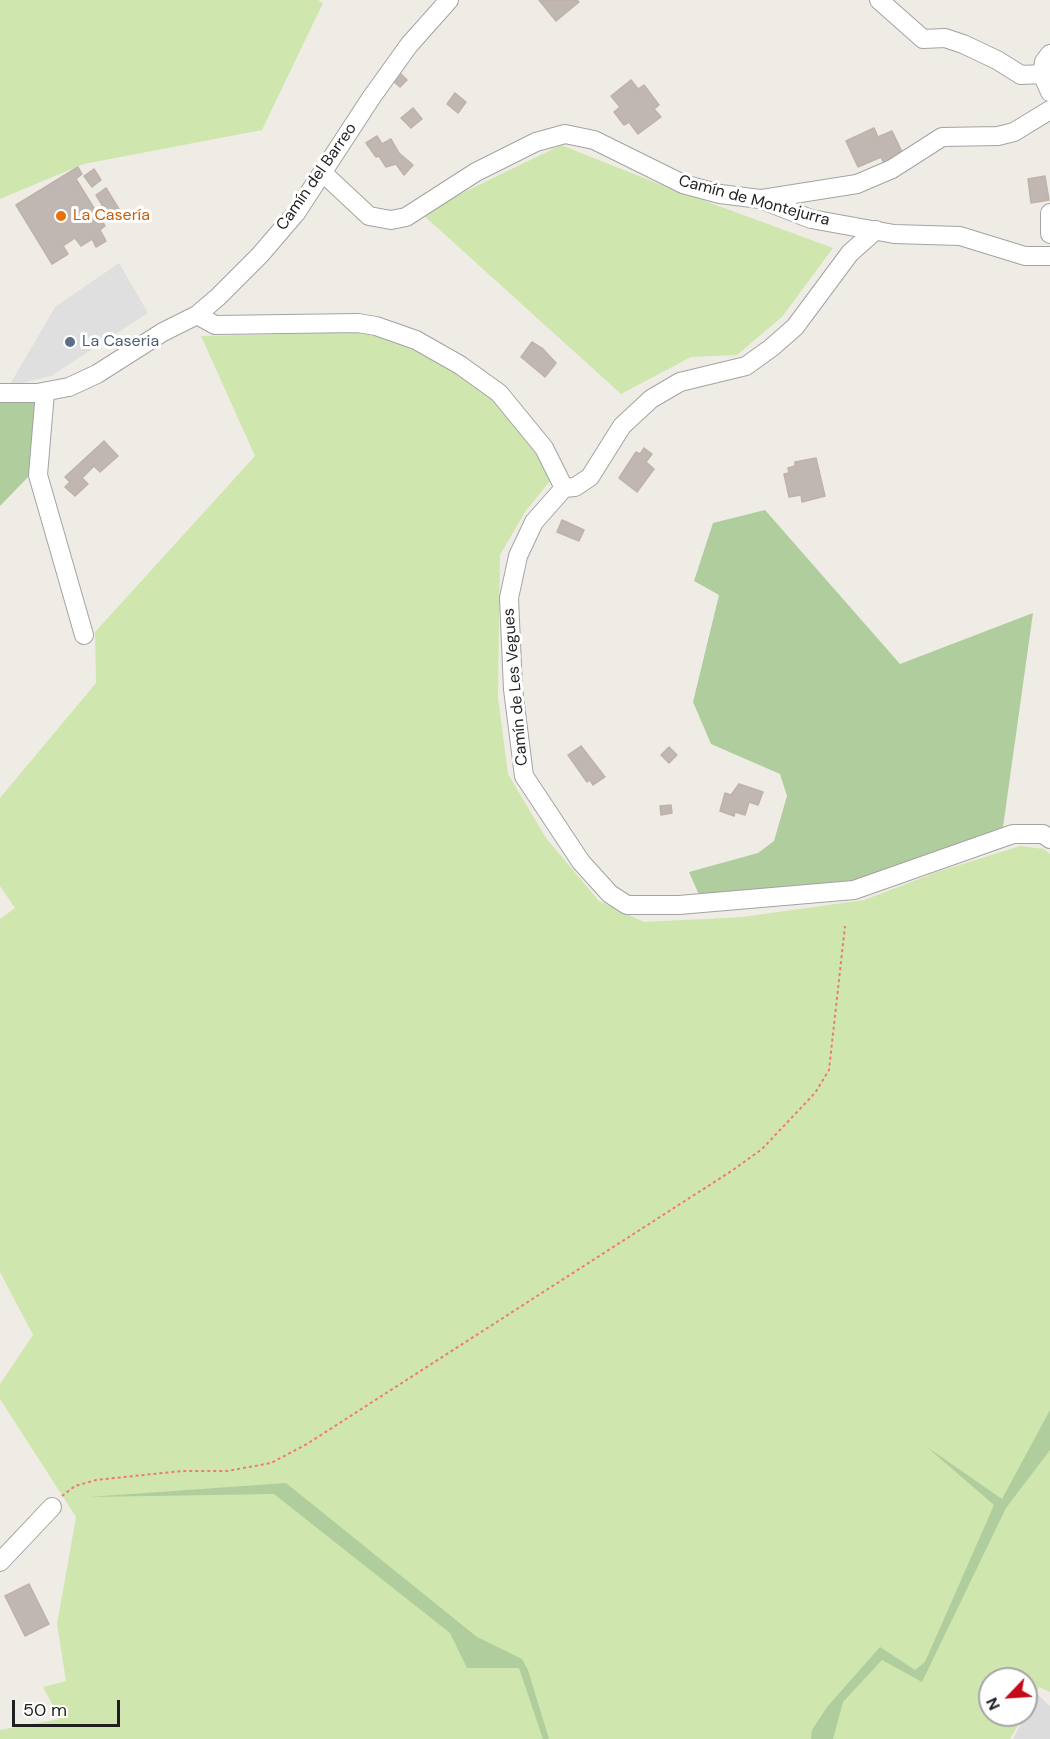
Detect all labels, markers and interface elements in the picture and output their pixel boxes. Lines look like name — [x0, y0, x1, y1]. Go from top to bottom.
street label: Camín del Barreo — [273, 120, 361, 234]
street label: Camín de Montejurra — [676, 172, 832, 230]
place label: La Casería — [73, 206, 150, 226]
marker: La Casería — [54, 209, 68, 223]
place label: La Caseria — [82, 332, 159, 352]
marker: La Caseria — [63, 335, 77, 349]
street label: Camín de Les Vegues — [500, 607, 532, 767]
north arrow — [978, 1667, 1038, 1727]
scale bar — [15, 1688, 123, 1726]
text: N — [981, 1694, 1005, 1714]
text: 50 m — [23, 1698, 67, 1722]

